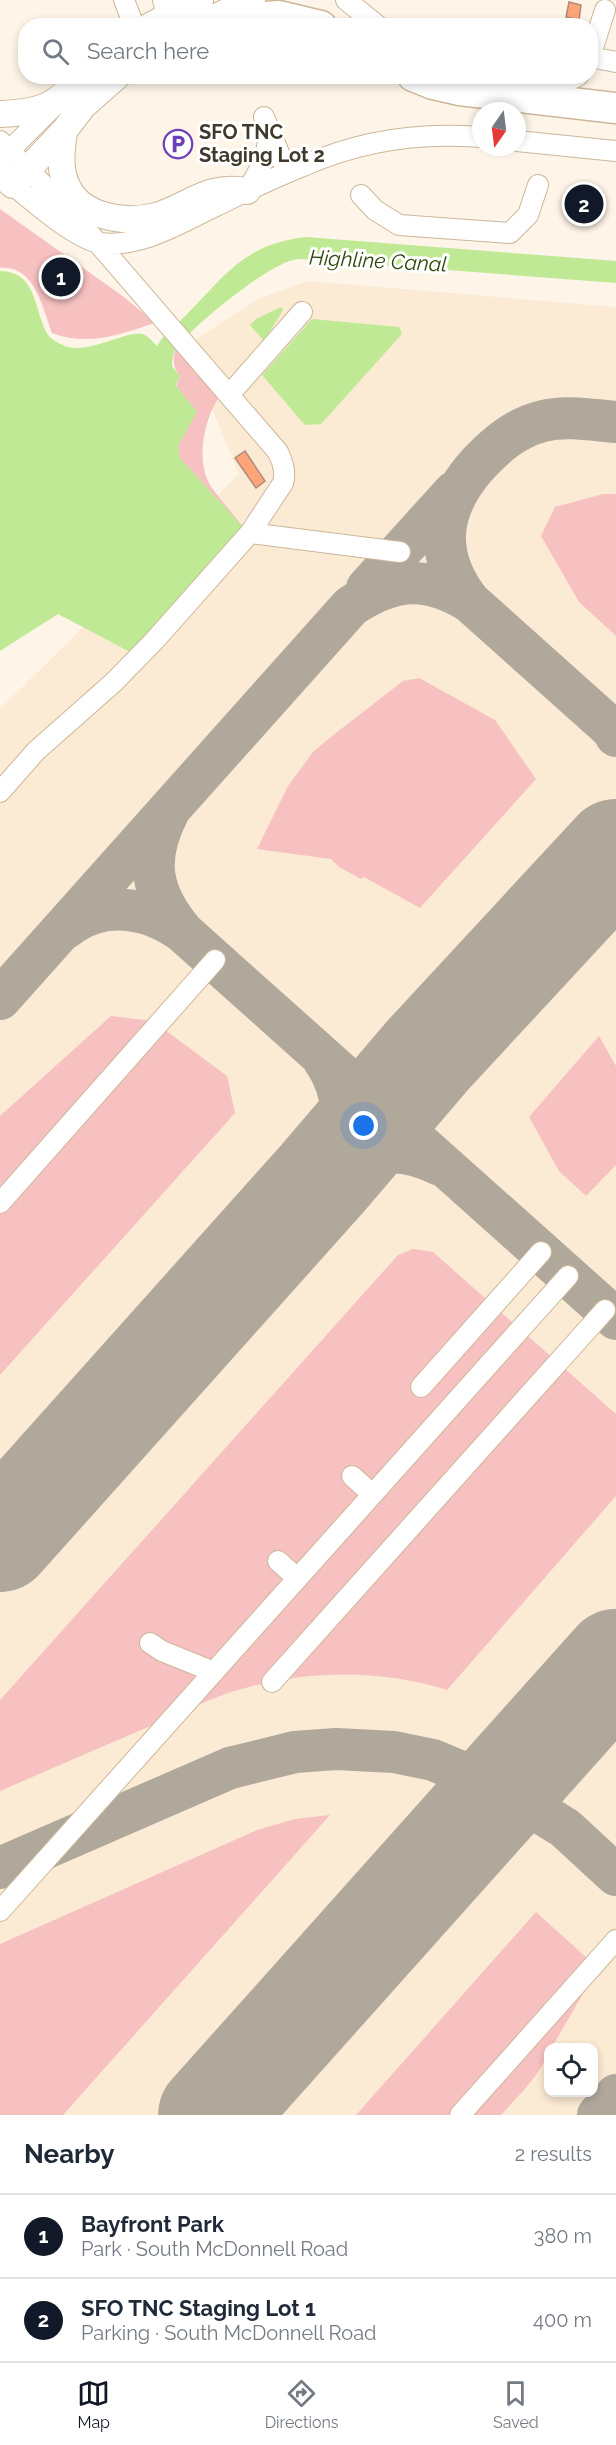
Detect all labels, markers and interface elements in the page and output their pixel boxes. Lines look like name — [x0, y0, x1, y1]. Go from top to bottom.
search box — [18, 18, 598, 84]
icon: search — [39, 35, 72, 68]
text: Search here — [87, 38, 209, 64]
north arrow — [472, 102, 526, 156]
place label: SFO TNC Staging Lot 2 — [199, 120, 325, 167]
parking icon: SFO TNC Staging Lot 2 — [162, 128, 194, 160]
pin: 2 — [564, 182, 604, 226]
water label: Highline Canal — [308, 244, 448, 277]
pin: 1 — [42, 254, 80, 300]
your location — [349, 1111, 378, 1140]
map controls — [544, 2043, 598, 2097]
button: locate — [544, 2043, 598, 2097]
text: Nearby — [24, 2139, 114, 2169]
text: 2 results — [515, 2142, 592, 2166]
text: Bayfront Park — [81, 2211, 224, 2237]
text: 1 — [39, 2224, 48, 2248]
text: 380 m — [534, 2224, 592, 2248]
text: Park · South McDonnell Road — [81, 2237, 348, 2261]
text: SFO TNC Staging Lot 1 — [81, 2295, 316, 2321]
text: 2 — [38, 2308, 49, 2332]
text: 400 m — [533, 2308, 592, 2332]
text: Parking · South McDonnell Road — [81, 2321, 377, 2345]
tab: Map — [77, 2377, 110, 2432]
tab: Directions — [265, 2377, 339, 2432]
tab: Saved — [493, 2377, 539, 2432]

